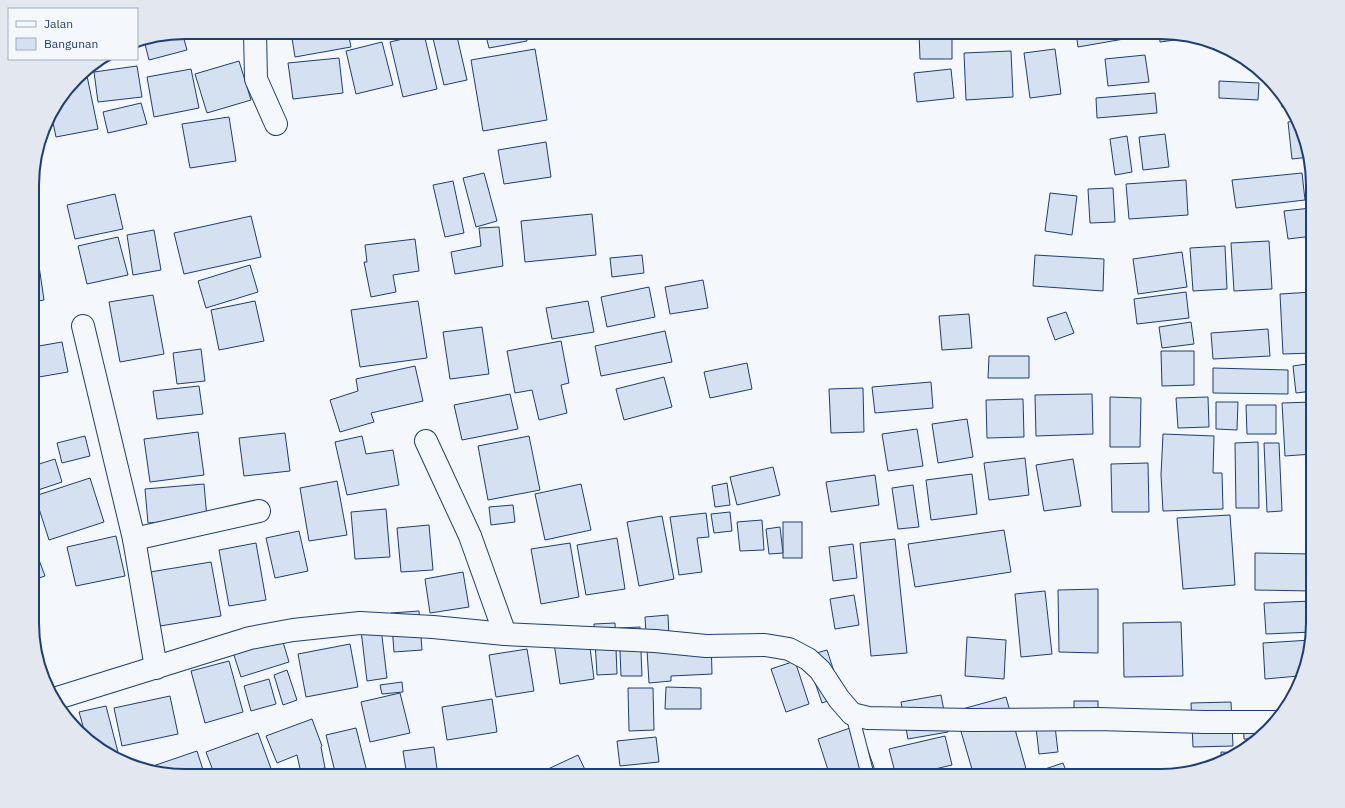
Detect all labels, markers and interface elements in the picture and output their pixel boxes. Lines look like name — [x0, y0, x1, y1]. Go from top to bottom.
legend — [8, 8, 138, 60]
text: Jalan — [44, 16, 73, 31]
text: Bangunan — [44, 36, 98, 51]

